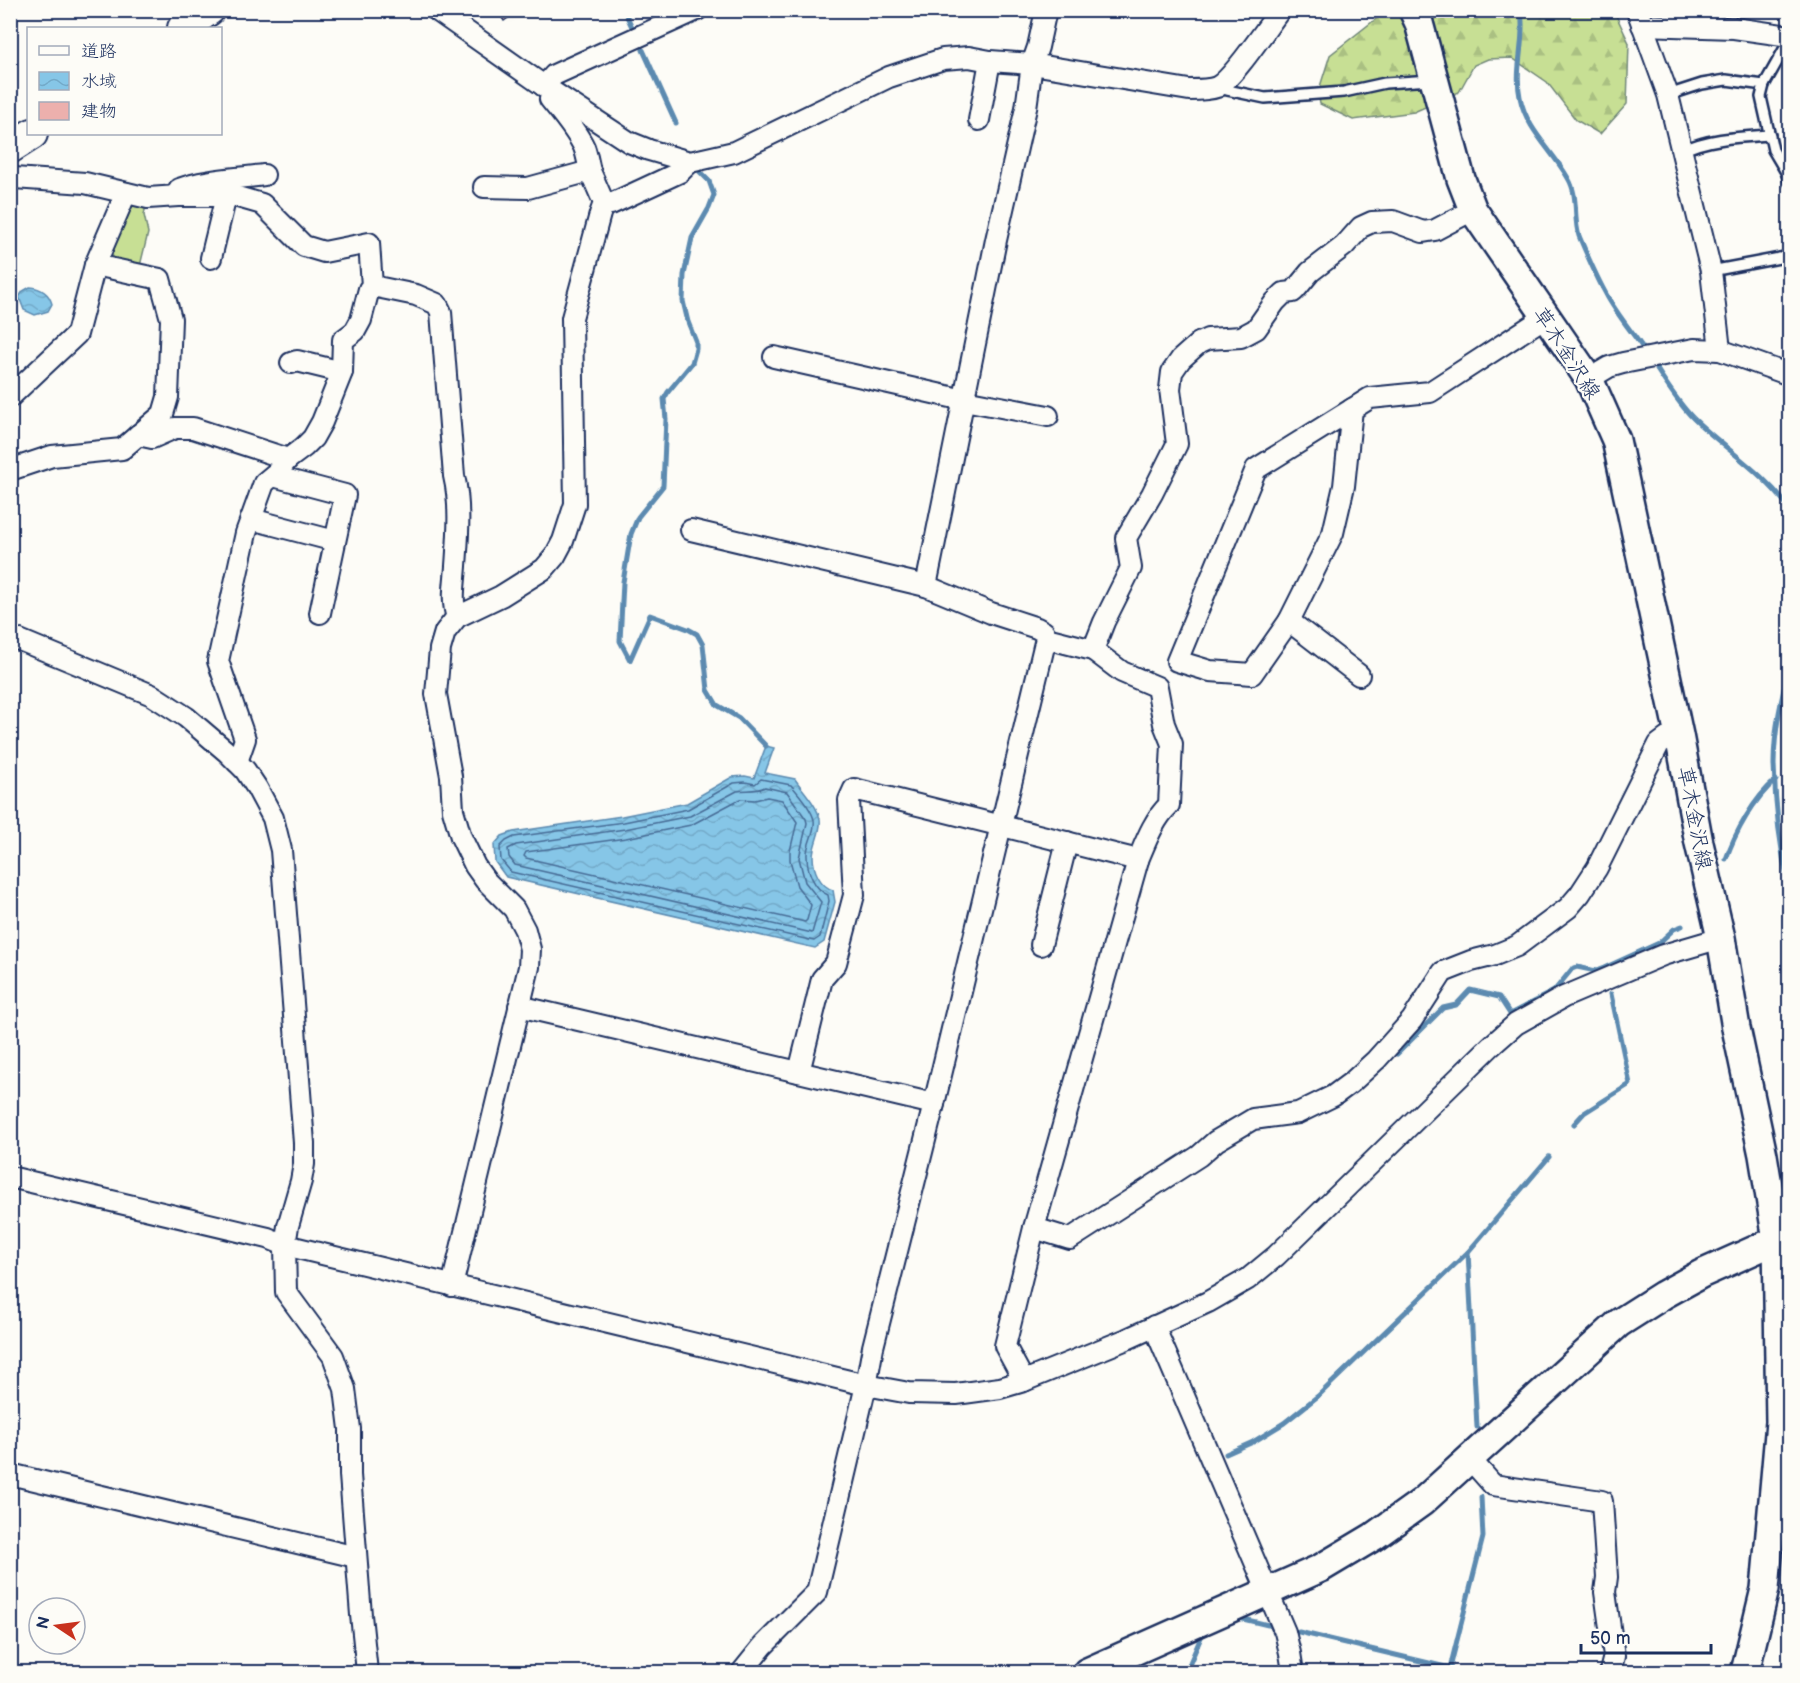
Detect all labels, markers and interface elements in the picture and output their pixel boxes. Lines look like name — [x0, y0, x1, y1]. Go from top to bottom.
legend — [27, 27, 222, 135]
text: 道路 — [81, 41, 117, 62]
text: 水域 — [81, 71, 117, 92]
text: 建物 — [81, 101, 117, 122]
street label: 草木金沢線 — [1528, 302, 1606, 404]
street label: 草木金沢線 — [1672, 764, 1717, 872]
north arrow — [27, 1596, 87, 1656]
text: N — [33, 1615, 54, 1631]
scale bar — [1581, 1617, 1712, 1655]
text: 50 m — [1590, 1628, 1631, 1649]

